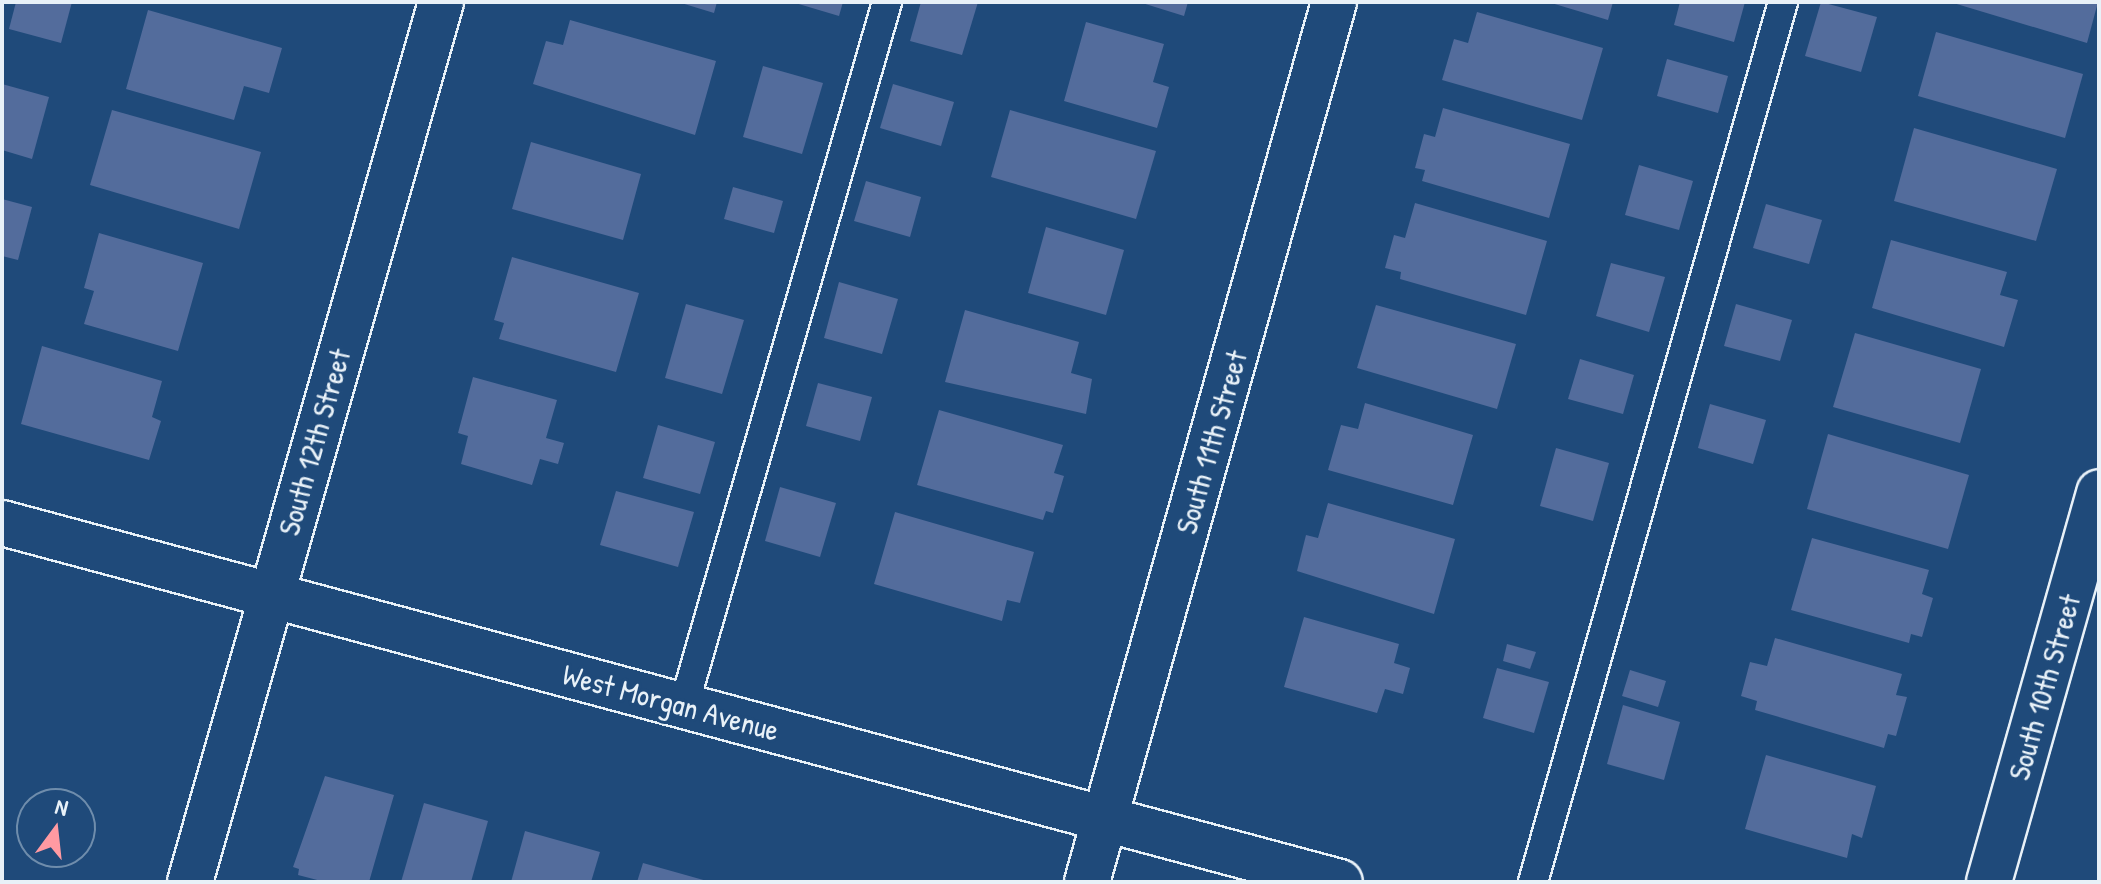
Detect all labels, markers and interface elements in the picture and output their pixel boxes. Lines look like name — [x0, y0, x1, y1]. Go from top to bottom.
street label: South 12th Street — [270, 345, 358, 539]
street label: South 11th Street — [1168, 346, 1254, 538]
street label: South 10th Street — [2000, 590, 2088, 784]
street label: West Morgan Avenue — [559, 656, 783, 748]
north arrow — [16, 788, 96, 868]
text: N — [52, 791, 71, 823]

